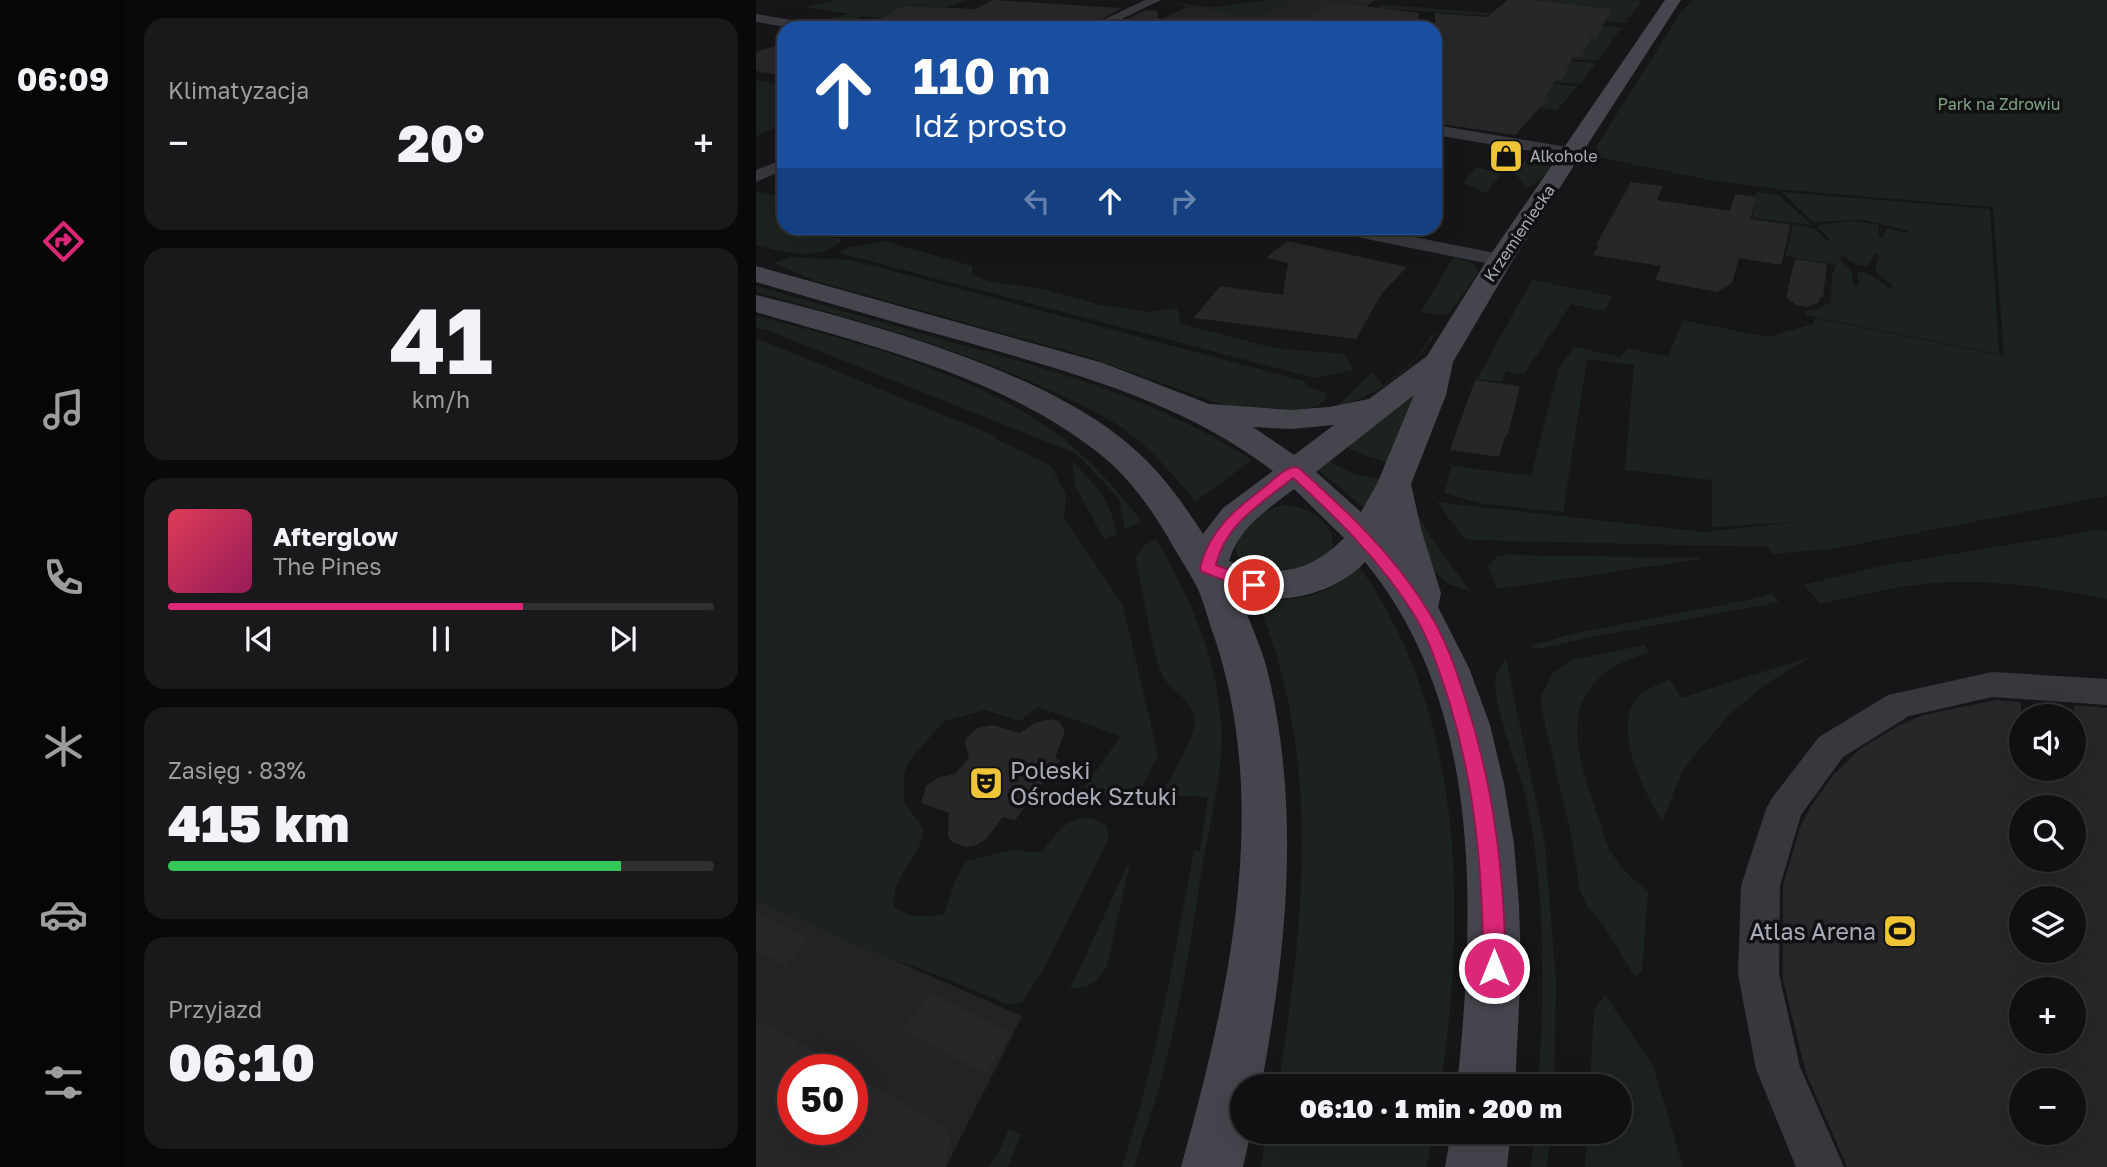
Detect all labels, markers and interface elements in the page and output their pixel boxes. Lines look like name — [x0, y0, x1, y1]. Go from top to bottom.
text: 110 m — [913, 46, 1050, 105]
icon: ahead — [798, 49, 889, 140]
text: 06:09 — [17, 60, 109, 98]
text: Klimatyzacja — [168, 76, 309, 104]
park label: Park na Zdrowiu — [1937, 94, 2061, 114]
text: Idź prosto — [913, 106, 1067, 144]
text: 20° — [398, 111, 484, 173]
text: − — [168, 120, 189, 165]
text: + — [693, 120, 714, 165]
shop icon: Alkohole — [1487, 137, 1525, 175]
place label: Alkohole — [1530, 146, 1598, 166]
street label: Krzemieniecka — [1479, 181, 1559, 285]
icon: left — [1018, 182, 1056, 220]
icon: ahead — [1091, 182, 1129, 220]
icon: right — [1164, 182, 1202, 220]
icon: directions — [39, 217, 88, 266]
text: 41 — [389, 285, 493, 394]
icon: music — [39, 385, 88, 434]
text: km/h — [412, 385, 470, 413]
text: Afterglow — [273, 521, 398, 552]
text: The Pines — [273, 552, 381, 580]
icon: phone — [39, 553, 88, 602]
pin — [1224, 555, 1284, 615]
icon: arrive — [1235, 566, 1273, 604]
icon: previous — [240, 620, 278, 658]
icon: pause — [422, 620, 460, 658]
icon: next — [604, 620, 642, 658]
map controls — [2009, 704, 2086, 1145]
button: sound — [2009, 704, 2086, 781]
icon: climate — [39, 722, 88, 771]
text: Zasięg · 83% — [168, 756, 306, 784]
place label: Poleski Ośrodek Sztuki — [1010, 756, 1177, 810]
theatre icon: Poleski Ośrodek Sztuki — [967, 764, 1005, 802]
text: 415 km — [168, 791, 350, 853]
button: search — [2009, 795, 2086, 872]
button: layers — [2009, 886, 2086, 963]
icon: car — [39, 890, 88, 939]
sports icon: Atlas Arena — [1881, 912, 1919, 950]
place label: Atlas Arena — [1749, 917, 1876, 945]
position arrow — [1457, 931, 1531, 1005]
button: + — [2009, 977, 2086, 1054]
text: Przyjazd — [168, 995, 262, 1023]
text: 06:10 — [168, 1030, 315, 1092]
speed limit sign: 50 — [777, 1054, 868, 1145]
icon: filters — [39, 1058, 88, 1107]
button: − — [2009, 1068, 2086, 1145]
text: 06:10 · 1 min · 200 m — [1300, 1093, 1562, 1124]

